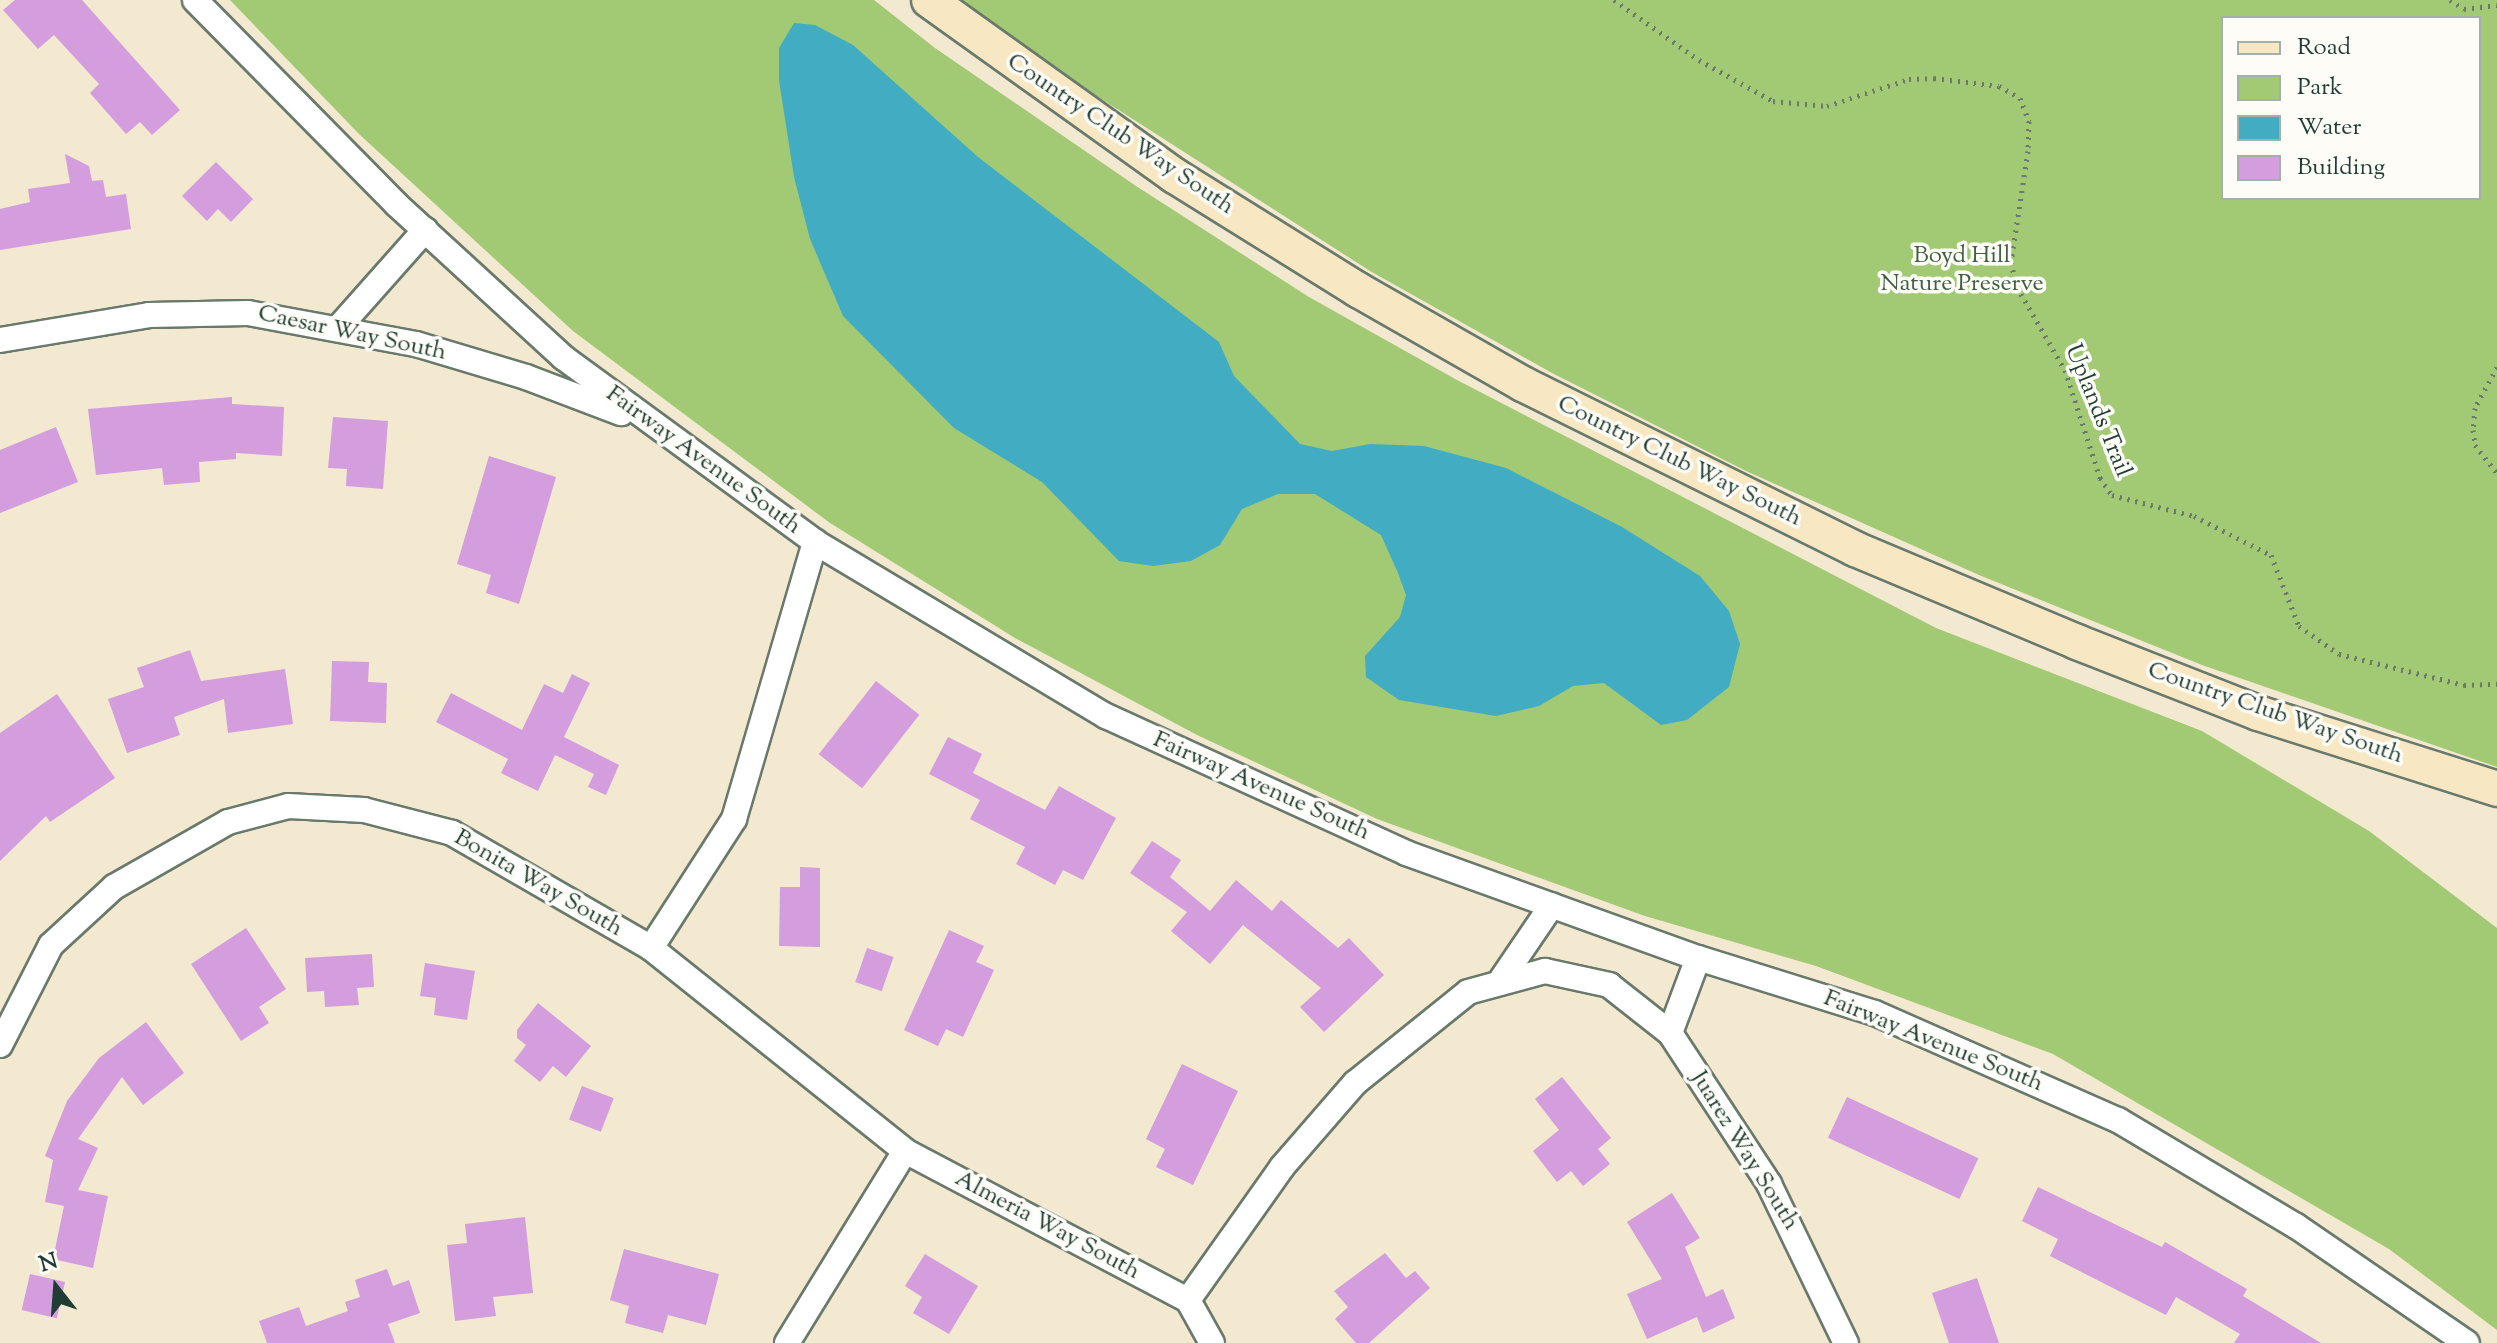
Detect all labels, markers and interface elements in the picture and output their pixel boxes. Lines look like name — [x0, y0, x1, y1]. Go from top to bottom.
legend — [2221, 16, 2481, 200]
text: Road — [2297, 31, 2351, 65]
street label: Country Club Way South — [1001, 48, 1239, 222]
text: Park — [2297, 71, 2343, 105]
text: Water — [2297, 111, 2361, 145]
text: Building — [2297, 151, 2385, 185]
park label: Boyd Hill Nature Preserve — [1880, 243, 2044, 299]
street label: Caesar Way South — [255, 300, 449, 368]
street label: Uplands Trail — [2057, 340, 2137, 482]
street label: Fairway Avenue South — [600, 380, 806, 542]
street label: Country Club Way South — [1552, 390, 1806, 534]
street label: Country Club Way South — [2144, 657, 2406, 771]
street label: Fairway Avenue South — [1148, 726, 1374, 848]
street label: Bonita Way South — [448, 824, 628, 944]
street label: Fairway Avenue South — [1819, 985, 2047, 1099]
street label: Juarez Way South — [1683, 1066, 1805, 1236]
street label: Almeria Way South — [949, 1165, 1145, 1287]
text: N — [36, 1246, 62, 1282]
north arrow — [16, 1247, 96, 1327]

